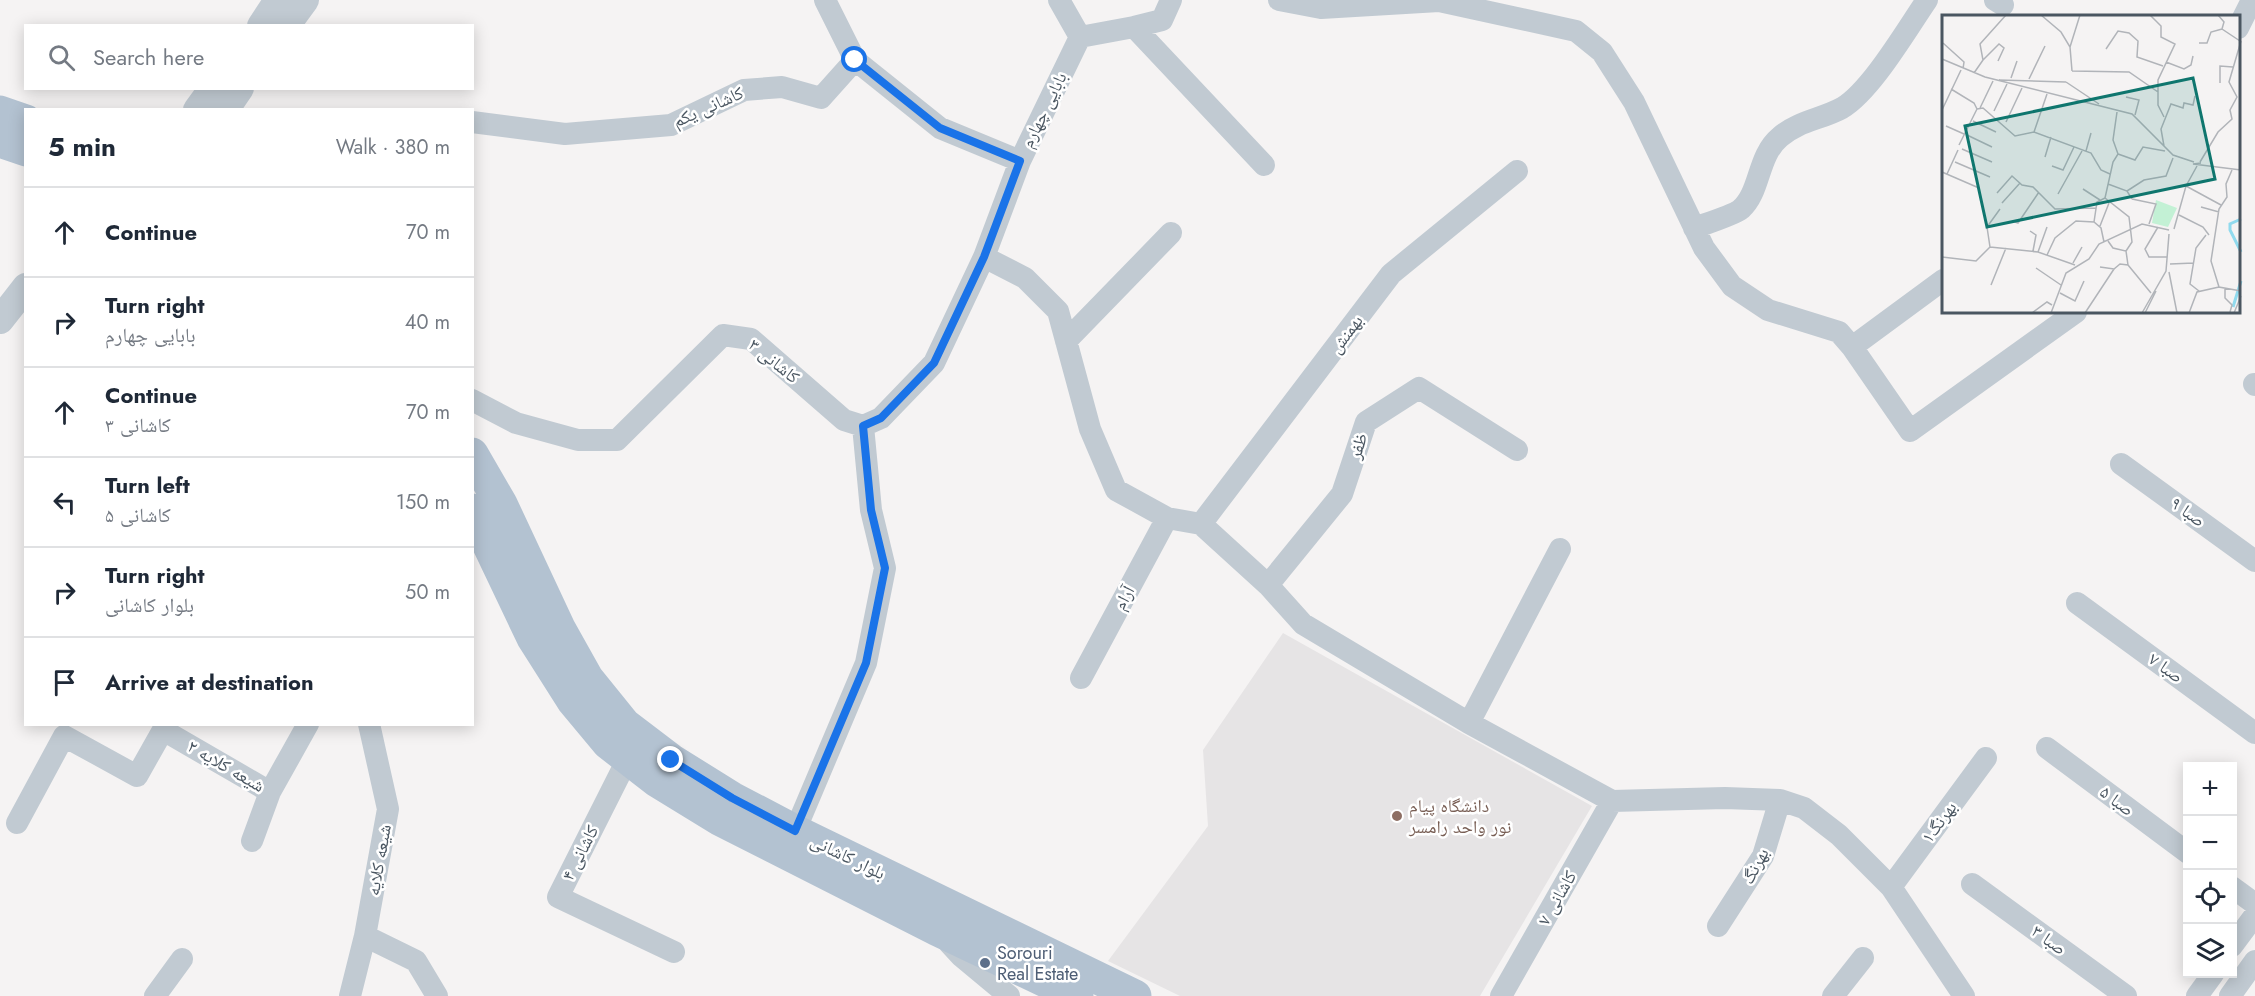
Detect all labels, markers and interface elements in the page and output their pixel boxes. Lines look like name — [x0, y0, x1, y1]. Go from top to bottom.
inset map — [1942, 15, 2240, 314]
search box — [24, 24, 474, 90]
icon: search — [45, 41, 78, 74]
text: Search here — [93, 41, 204, 73]
route start — [841, 46, 867, 72]
street label: بابایی چهارم — [1014, 68, 1074, 152]
street label: کاشانی یکم — [668, 80, 748, 134]
text: 5 min — [48, 128, 116, 166]
text: Walk · 380 m — [336, 133, 450, 162]
icon: ahead — [48, 216, 81, 249]
text: Continue — [105, 216, 197, 248]
text: 70 m — [406, 218, 450, 247]
text: Turn right — [105, 289, 205, 321]
icon: right — [48, 306, 81, 339]
text: 40 m — [405, 308, 450, 337]
street label: بهمنش — [1323, 309, 1369, 359]
text: بابایی چهارم — [105, 321, 196, 350]
street label: کاشانی ۳ — [743, 332, 806, 390]
text: Continue — [105, 379, 197, 411]
icon: ahead — [48, 396, 81, 429]
text: 70 m — [406, 398, 450, 427]
text: کاشانی ۳ — [105, 411, 171, 440]
street label: ظفر — [1341, 430, 1374, 463]
text: Turn left — [105, 469, 190, 501]
icon: left — [48, 486, 81, 519]
text: 150 m — [396, 488, 450, 517]
street label: صبا ۹ — [2165, 490, 2211, 534]
text: کاشانی ۵ — [105, 501, 171, 530]
text: Turn right — [105, 559, 205, 591]
icon: right — [48, 576, 81, 609]
text: 50 m — [405, 578, 450, 607]
street label: آرام — [1107, 581, 1141, 615]
text: بلوار کاشانی — [105, 591, 194, 620]
street label: صبا ۷ — [2143, 646, 2189, 690]
icon: arrive — [48, 666, 81, 699]
text: Arrive at destination — [105, 666, 314, 698]
street label: شیعه کلایه ۲ — [182, 733, 270, 799]
route end — [657, 746, 683, 772]
map controls — [2183, 762, 2237, 978]
button: + — [2183, 762, 2237, 816]
street label: صبا ۵ — [2094, 779, 2140, 823]
place label: دانشگاه پیام نور واحد رامسر — [1408, 793, 1512, 840]
street label: ۱بهرنگ — [1915, 796, 1963, 848]
marker: دانشگاه پیام نور واحد رامسر — [1390, 809, 1404, 823]
button: − — [2183, 816, 2237, 870]
street label: کاشانی ۴ — [555, 820, 605, 885]
street label: شیعه کلایه — [360, 822, 398, 898]
street label: بلوار کاشانی — [806, 828, 890, 886]
street label: بهرنگ — [1735, 843, 1775, 889]
street label: کاشانی ۷ — [1531, 865, 1583, 930]
button: locate — [2183, 870, 2237, 924]
street label: صبا ۳ — [2026, 918, 2072, 962]
button: layers — [2183, 924, 2237, 978]
place label: Sorouri Real Estate — [997, 940, 1078, 987]
marker: Sorouri Real Estate — [978, 956, 992, 970]

